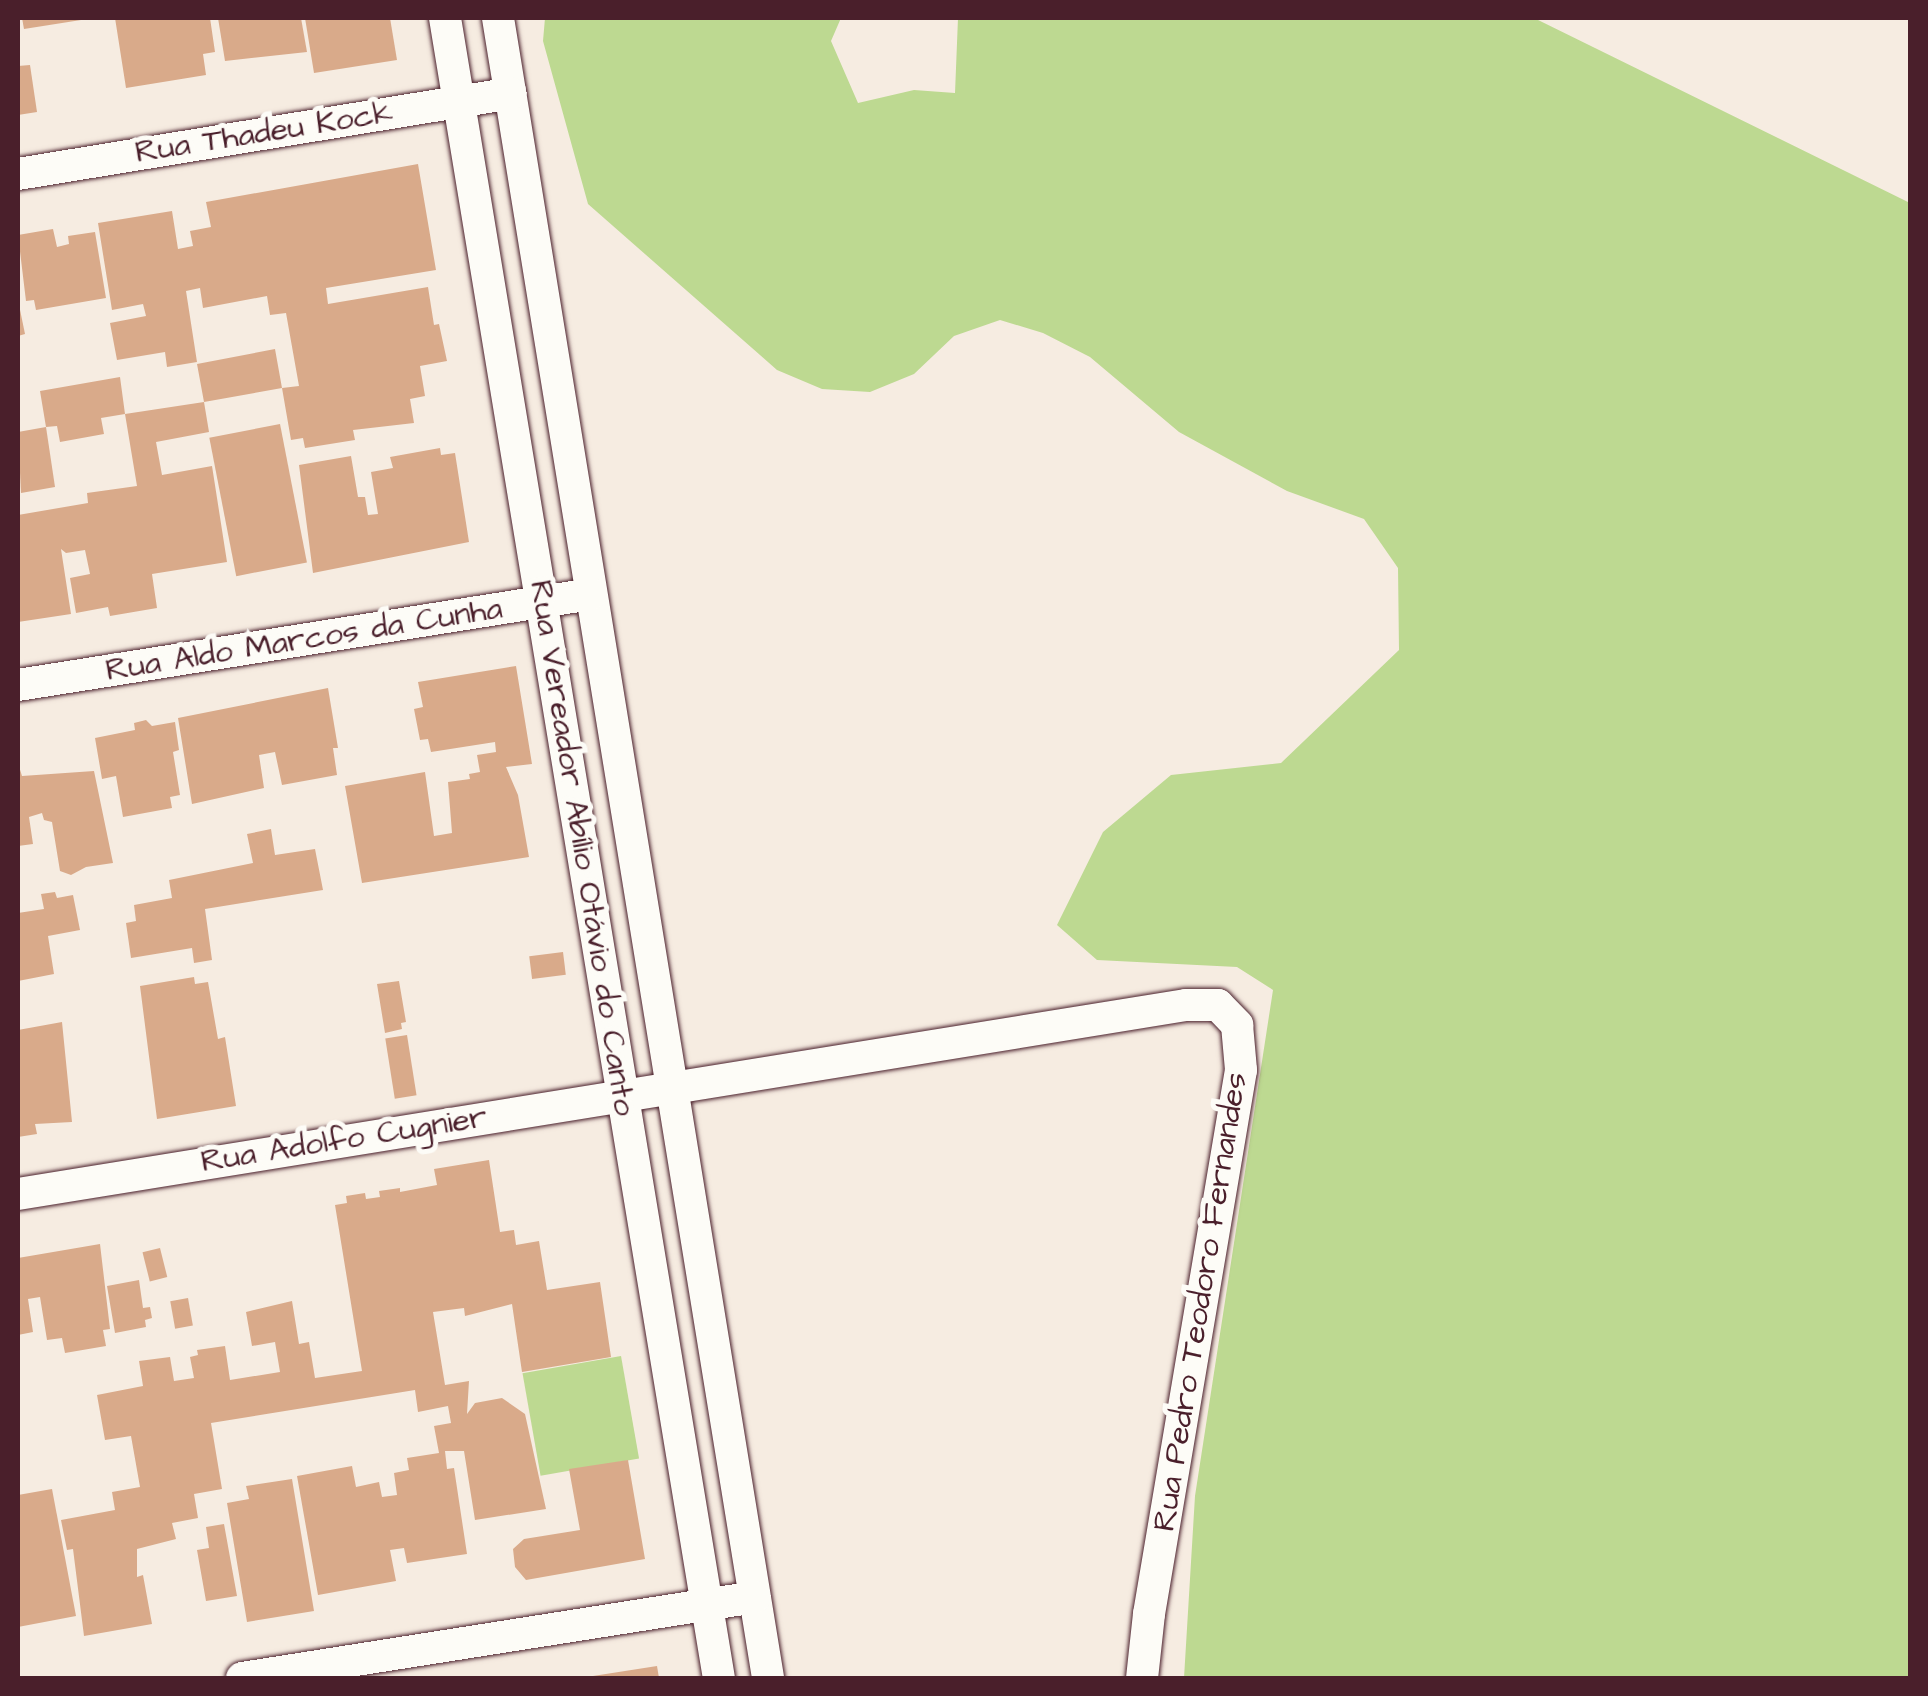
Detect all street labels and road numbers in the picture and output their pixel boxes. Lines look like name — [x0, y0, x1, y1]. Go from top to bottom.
street label: Rua Thadeu Kock — [132, 94, 396, 172]
street label: Rua Vereador Abílio Otávio do Canto — [521, 578, 643, 1118]
street label: Rua Aldo Marcos da Cunha — [103, 590, 505, 690]
street label: Rua Pedro Teodoro Fernandes — [1146, 1070, 1256, 1534]
street label: Rua Adolfo Cugnier — [198, 1098, 490, 1182]

